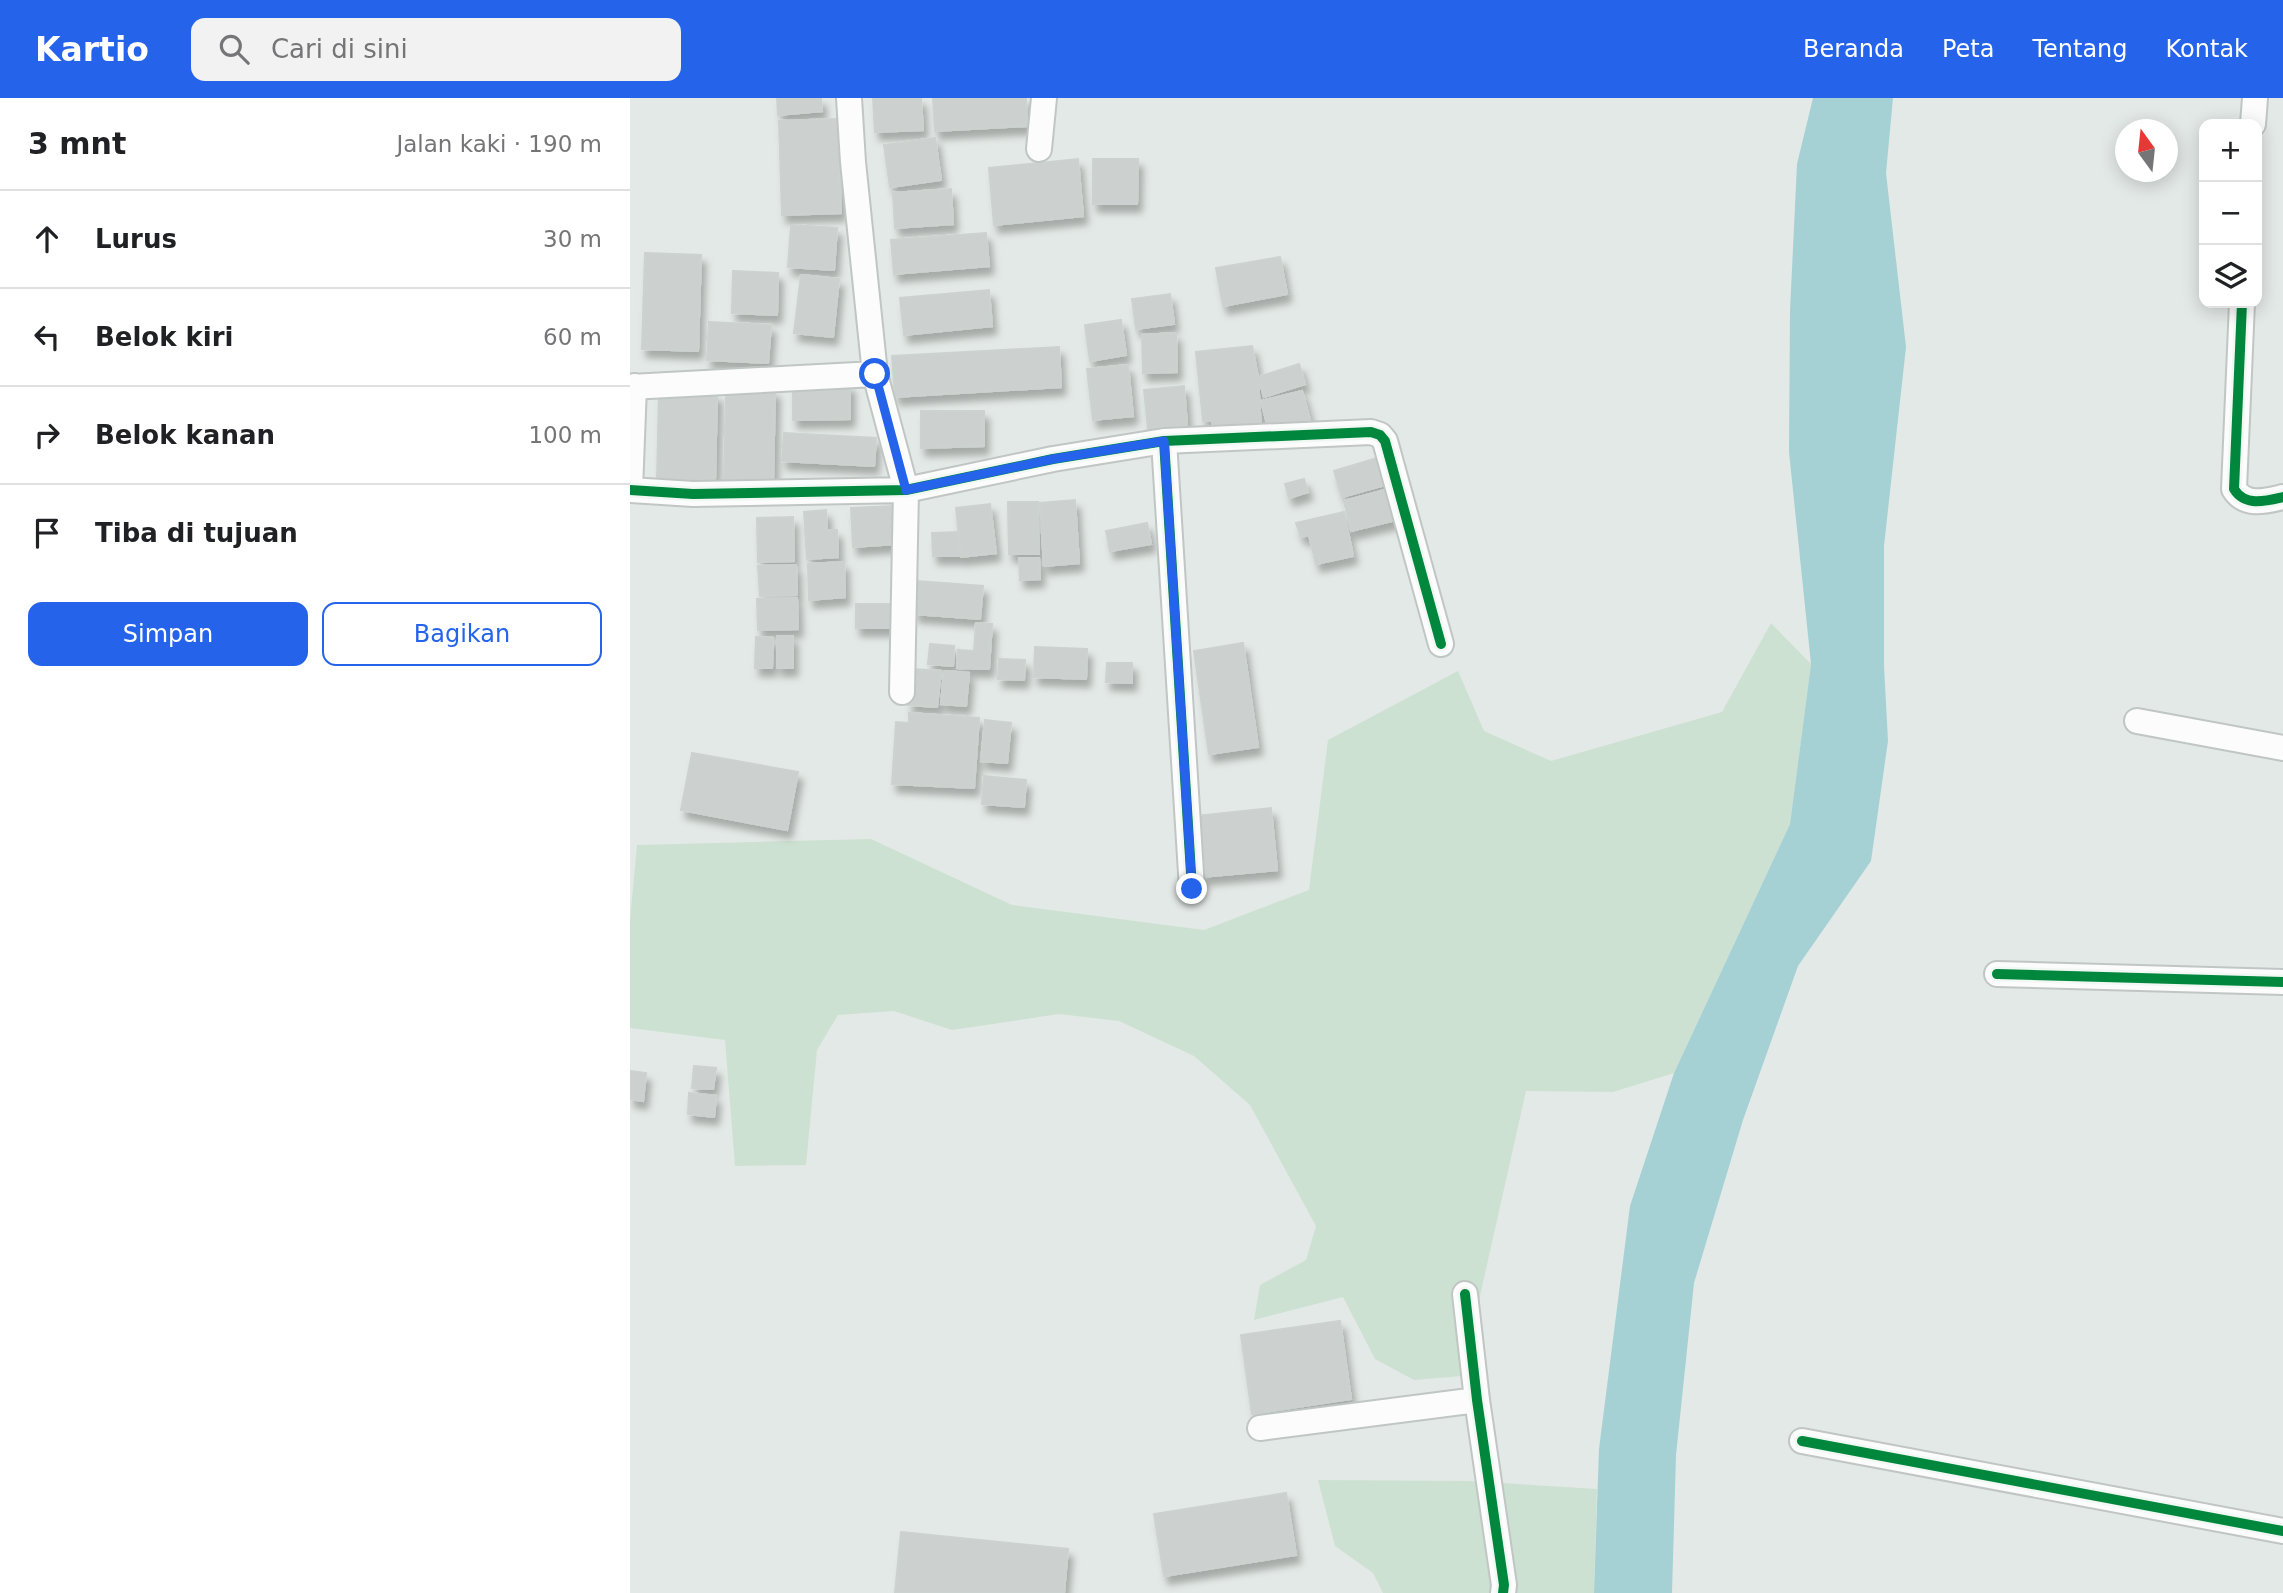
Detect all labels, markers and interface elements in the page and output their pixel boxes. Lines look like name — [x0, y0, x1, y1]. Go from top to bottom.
search box — [191, 18, 681, 81]
text: Kartio — [35, 30, 149, 69]
icon: search — [215, 30, 253, 68]
text: Cari di sini — [271, 34, 408, 64]
text: Beranda — [1803, 35, 1904, 63]
text: Peta — [1942, 35, 1994, 63]
text: Tentang — [2032, 35, 2128, 63]
text: Kontak — [2166, 35, 2248, 63]
north arrow — [2115, 119, 2178, 182]
map controls — [2199, 119, 2262, 308]
button: + — [2199, 119, 2262, 182]
text: 3 mnt — [28, 126, 126, 161]
text: Jalan kaki · 190 m — [396, 131, 602, 157]
button: − — [2199, 182, 2262, 245]
icon: ahead — [28, 220, 66, 258]
text: Lurus — [95, 224, 177, 254]
text: 30 m — [543, 226, 602, 252]
button: layers — [2199, 245, 2262, 308]
icon: left — [28, 318, 66, 356]
text: Belok kiri — [95, 322, 234, 352]
text: 60 m — [543, 324, 602, 350]
route start — [859, 358, 890, 389]
icon: right — [28, 416, 66, 454]
text: Belok kanan — [95, 420, 275, 450]
text: 100 m — [528, 422, 602, 448]
icon: arrive — [28, 514, 66, 552]
text: Tiba di tujuan — [95, 518, 298, 548]
button: Simpan — [28, 602, 308, 666]
button: Bagikan — [322, 602, 602, 666]
route end — [1176, 873, 1207, 904]

